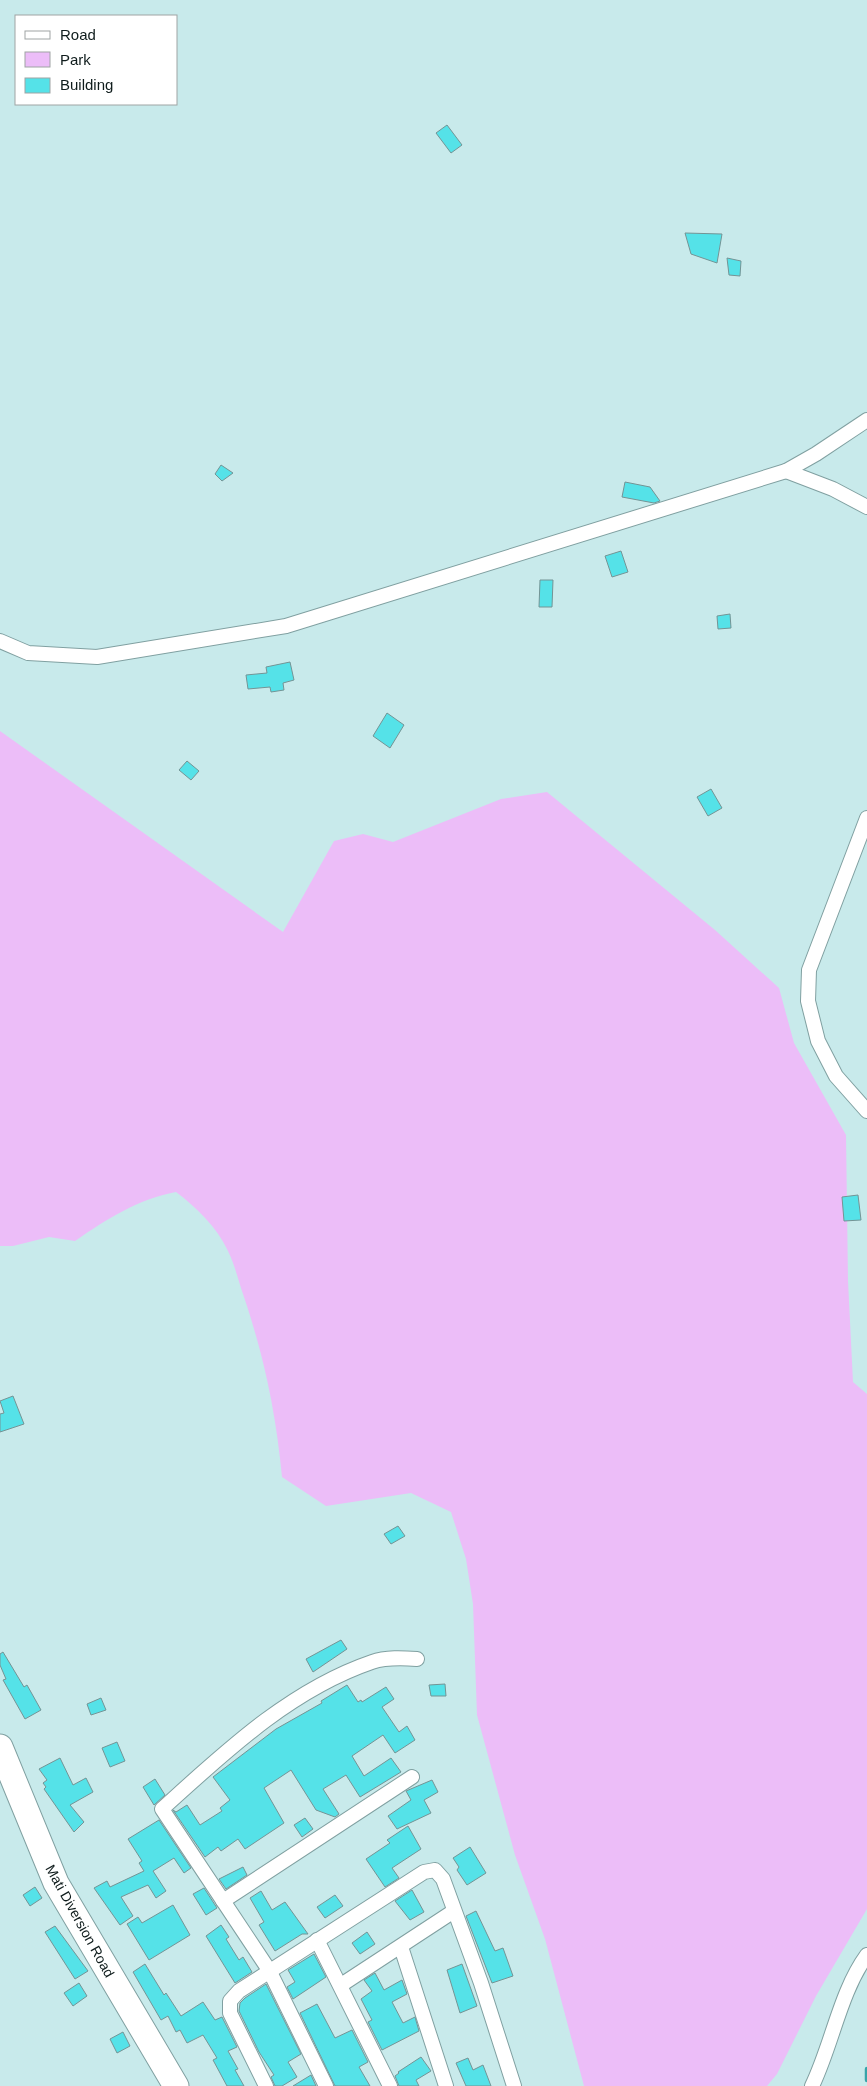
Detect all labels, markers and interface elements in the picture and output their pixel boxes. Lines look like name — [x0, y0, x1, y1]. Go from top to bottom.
legend — [15, 15, 178, 105]
text: Road — [60, 26, 96, 43]
text: Park — [60, 51, 91, 68]
text: Building — [60, 76, 113, 93]
street label: Mati Diversion Road — [42, 1862, 118, 1980]

